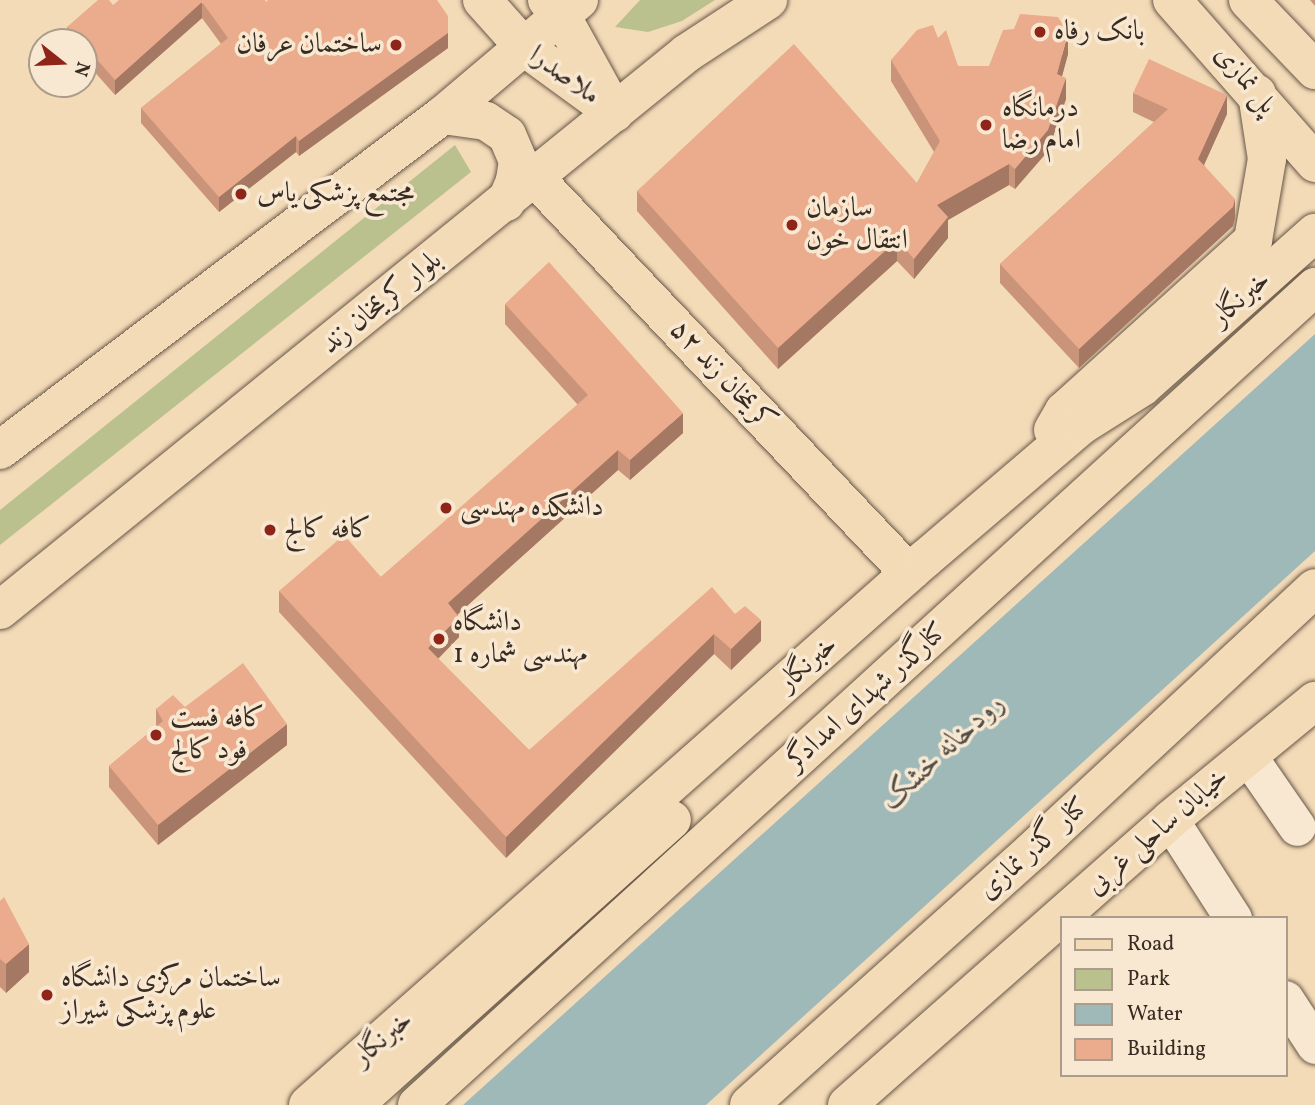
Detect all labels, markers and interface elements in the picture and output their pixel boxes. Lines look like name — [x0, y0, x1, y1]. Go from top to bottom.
place label: بانک رفاه — [1054, 15, 1145, 49]
marker: بانک رفاه — [1032, 24, 1048, 40]
north arrow — [28, 28, 98, 98]
place label: ساختمان عرفان — [236, 28, 382, 62]
marker: ساختمان عرفان — [388, 37, 404, 53]
street label: پل نمازی — [1206, 38, 1284, 122]
street label: ملاصدرا — [522, 39, 606, 113]
text: N — [67, 58, 96, 79]
place label: درمانگاه امام رضا — [1002, 92, 1081, 158]
marker: درمانگاه امام رضا — [976, 115, 996, 135]
place label: مجتمع پزشکی یاس — [257, 177, 414, 211]
marker: مجتمع پزشکی یاس — [231, 184, 251, 204]
place label: سازمان انتقال خون — [806, 192, 908, 258]
marker: سازمان انتقال خون — [784, 217, 800, 233]
street label: بلوار کریمخان زند — [315, 244, 449, 362]
street label: خبرنگار — [1204, 263, 1278, 335]
street label: کریمخان زند ۵۲ — [662, 313, 782, 439]
place label: دانشکده مهندسی — [460, 491, 604, 525]
marker: دانشکده مهندسی — [438, 500, 454, 516]
place label: کافه کالج — [284, 513, 371, 547]
marker: کافه کالج — [262, 522, 278, 538]
place label: دانشگاه مهندسی شماره 1 — [453, 606, 587, 672]
street label: کنارگذر شهدای امدادگر — [780, 616, 954, 778]
street label: خبرنگار — [771, 628, 845, 700]
marker: دانشگاه مهندسی شماره 1 — [431, 631, 447, 647]
water label: رودخانه خشک — [874, 686, 1012, 818]
place label: کافه فست فود کالج — [170, 702, 265, 768]
marker: کافه فست فود کالج — [148, 727, 164, 743]
street label: خیابان ساحلی غربی — [1080, 761, 1236, 903]
street label: کنار گذر نمازی — [972, 791, 1096, 907]
legend — [1060, 916, 1287, 1077]
text: Road — [1127, 930, 1174, 959]
place label: ساختمان مرکزی دانشگاه علوم پزشکی شیراز — [61, 962, 281, 1028]
text: Park — [1127, 965, 1170, 994]
marker: ساختمان مرکزی دانشگاه علوم پزشکی شیراز — [39, 987, 55, 1003]
text: Water — [1127, 1000, 1183, 1029]
street label: خبرنگار — [346, 1004, 420, 1074]
text: Building — [1127, 1035, 1206, 1064]

